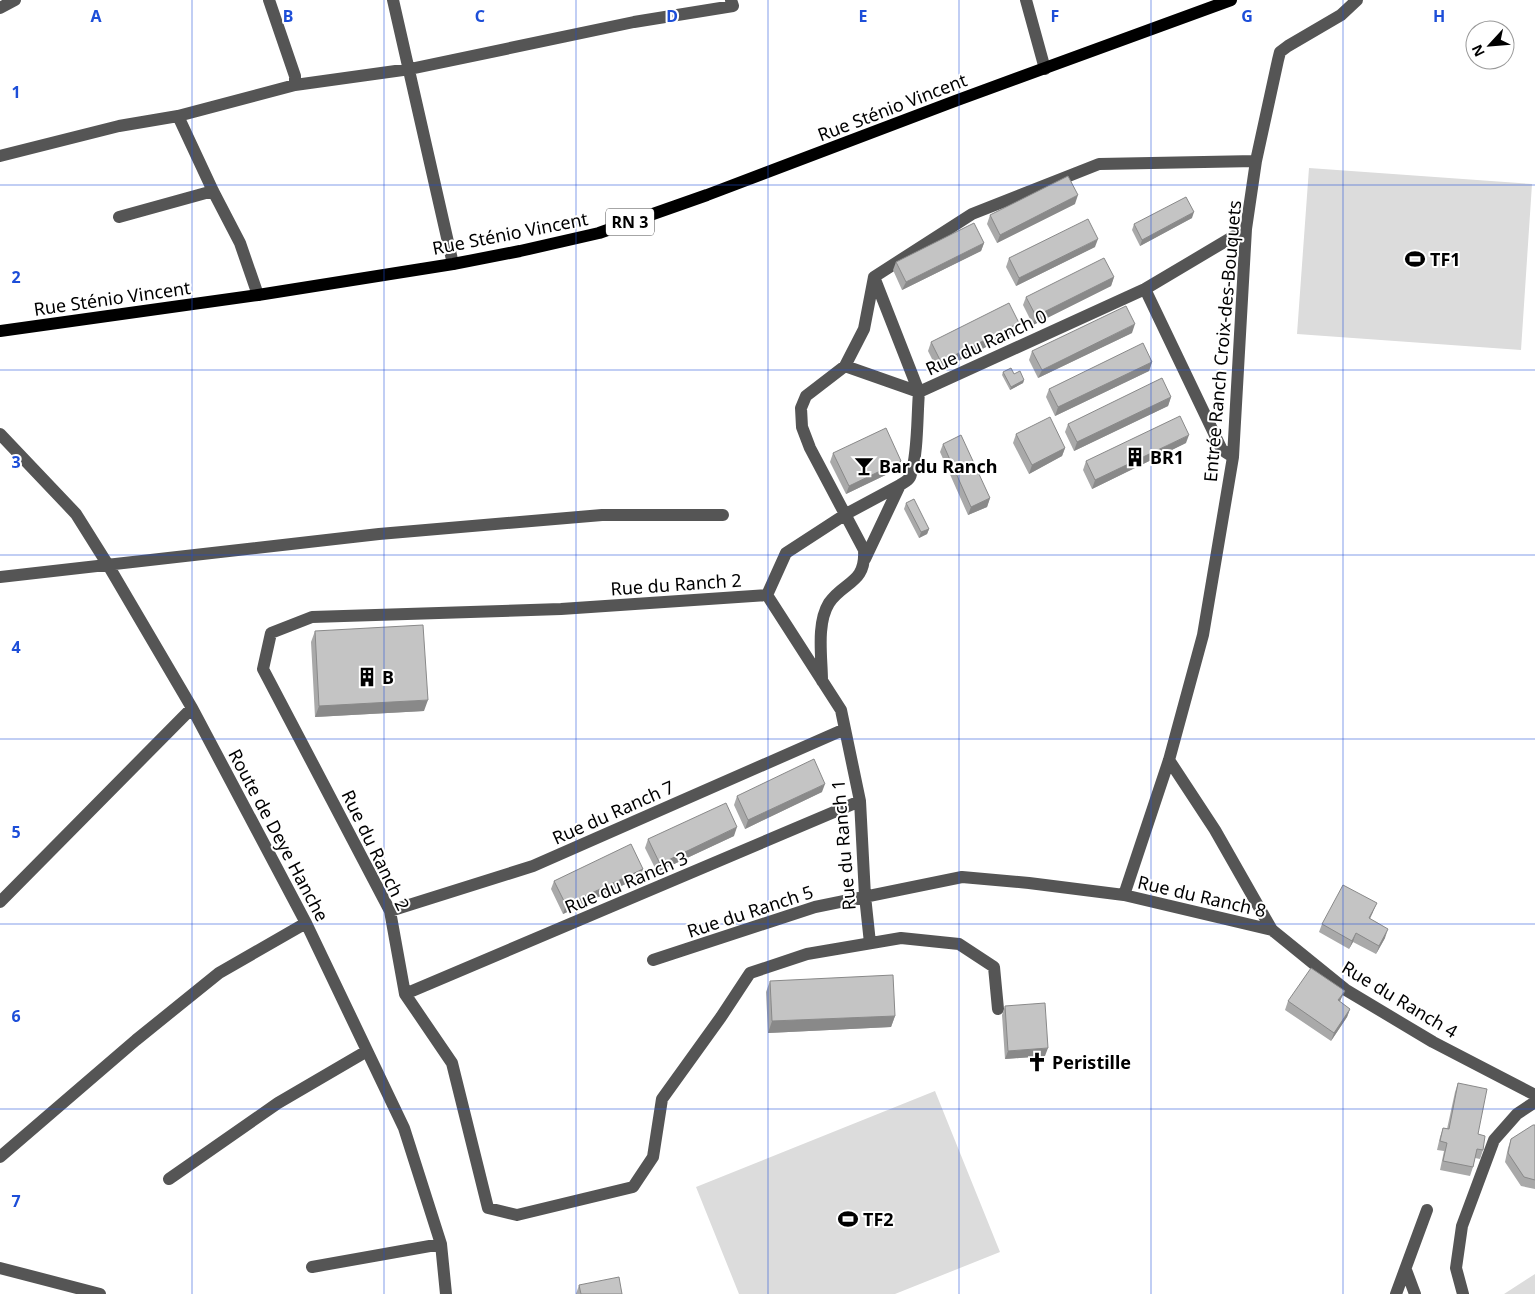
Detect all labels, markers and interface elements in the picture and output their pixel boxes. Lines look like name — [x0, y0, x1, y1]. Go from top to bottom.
text: A — [90, 5, 102, 27]
text: B — [283, 5, 293, 27]
text: C — [475, 5, 485, 27]
text: D — [666, 5, 678, 27]
text: E — [859, 5, 868, 27]
text: F — [1051, 5, 1059, 27]
text: G — [1241, 5, 1253, 27]
text: H — [1433, 5, 1445, 27]
north arrow — [1465, 20, 1515, 70]
text: N — [1467, 42, 1489, 60]
street label: Rue Sténio Vincent — [814, 67, 971, 147]
text: 1 — [11, 81, 21, 103]
street label: Entrée Ranch Croix-des-Bouquets — [1198, 199, 1246, 483]
street label: Rue Sténio Vincent — [430, 206, 590, 260]
road number: RN 3 — [606, 208, 654, 236]
place label: TF1 — [1430, 247, 1461, 271]
sports icon: TF1 — [1404, 248, 1426, 270]
text: 2 — [11, 266, 21, 288]
street label: Rue Sténio Vincent — [32, 275, 192, 321]
street label: Rue du Ranch 0 — [921, 303, 1051, 381]
place label: BR1 — [1150, 445, 1184, 469]
building icon: BR1 — [1124, 446, 1146, 468]
text: 3 — [11, 451, 21, 473]
place label: Bar du Ranch — [879, 454, 998, 478]
bar icon: Bar du Ranch — [853, 455, 875, 477]
street label: Rue du Ranch 2 — [610, 567, 742, 601]
text: 4 — [11, 636, 21, 658]
place label: B — [382, 665, 394, 689]
building icon: B — [356, 666, 378, 688]
street label: Route de Deye Hanche — [223, 745, 335, 925]
street label: Rue du Ranch 7 — [548, 774, 678, 850]
street label: Rue du Ranch 1 — [825, 779, 861, 911]
street label: Rue du Ranch 2 — [336, 786, 416, 914]
text: 5 — [11, 821, 21, 843]
street label: Rue du Ranch 3 — [561, 845, 691, 919]
street label: Rue du Ranch 8 — [1135, 870, 1269, 922]
street label: Rue du Ranch 5 — [684, 879, 816, 943]
street label: Rue du Ranch 4 — [1338, 955, 1462, 1043]
text: 6 — [11, 1005, 21, 1027]
place label: Peristille — [1052, 1050, 1131, 1074]
church icon: Peristille — [1026, 1051, 1048, 1073]
text: 7 — [11, 1190, 21, 1212]
place label: TF2 — [863, 1207, 894, 1231]
sports icon: TF2 — [837, 1208, 859, 1230]

